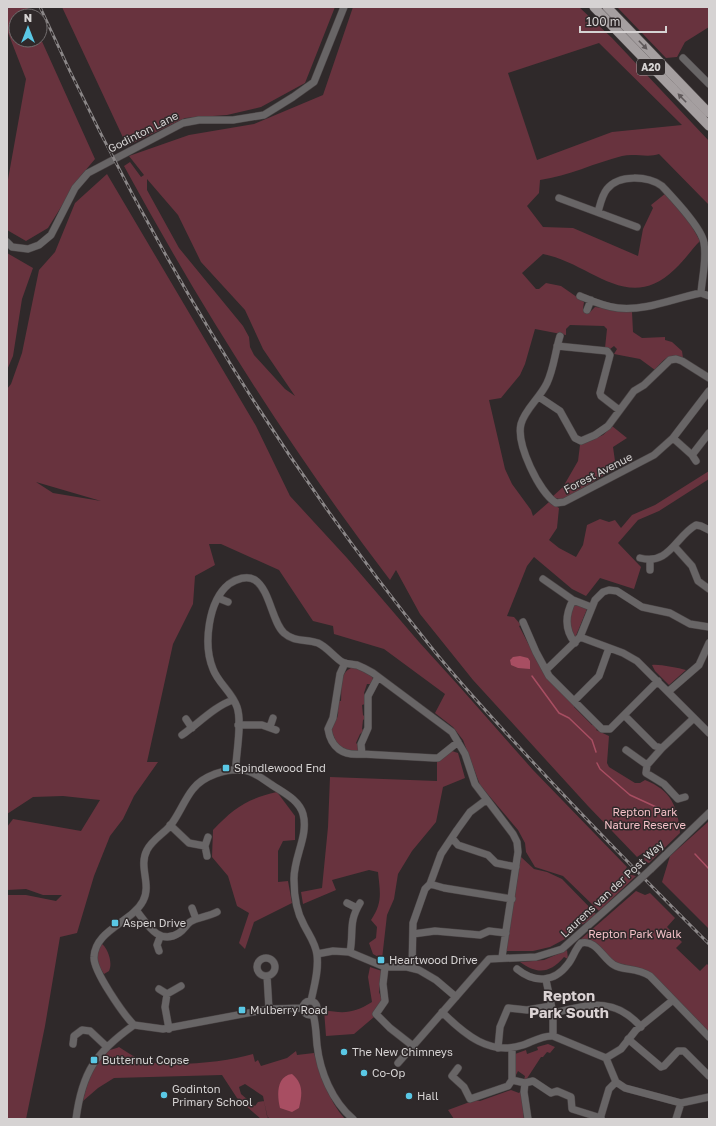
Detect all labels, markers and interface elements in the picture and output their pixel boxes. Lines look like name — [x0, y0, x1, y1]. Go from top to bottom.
north arrow — [8, 8, 48, 48]
scale bar — [580, 8, 666, 34]
text: N — [24, 11, 32, 24]
text: 100 m — [586, 14, 620, 29]
one-way arrow — [639, 40, 648, 50]
road number: A20 — [637, 59, 665, 75]
one-way arrow — [677, 93, 687, 103]
street label: Godinton Lane — [106, 108, 180, 155]
street label: Forest Avenue — [561, 450, 634, 495]
place label: Spindlewood End — [234, 761, 326, 774]
marker: Spindlewood End — [221, 763, 231, 773]
park label: Repton Park Nature Reserve — [604, 805, 686, 831]
street label: Laurens van der Post Way — [558, 838, 666, 940]
place label: Aspen Drive — [123, 916, 186, 929]
marker: Aspen Drive — [110, 918, 120, 928]
park label: Repton Park Walk — [588, 927, 682, 940]
place label: Heartwood Drive — [389, 953, 478, 966]
marker: Heartwood Drive — [376, 955, 386, 965]
district label: Repton Park South — [529, 986, 609, 1021]
place label: Mulberry Road — [250, 1003, 328, 1016]
marker: Mulberry Road — [237, 1005, 247, 1015]
place label: The New Chimneys — [352, 1045, 453, 1058]
marker: The New Chimneys — [339, 1047, 349, 1057]
place label: Butternut Copse — [102, 1053, 189, 1066]
marker: Butternut Copse — [89, 1055, 99, 1065]
place label: Co-Op — [372, 1066, 405, 1079]
marker: Co-Op — [359, 1068, 369, 1078]
place label: Godinton Primary School — [172, 1082, 253, 1108]
place label: Hall — [417, 1089, 439, 1102]
marker: Godinton Primary School — [159, 1090, 169, 1100]
marker: Hall — [404, 1091, 414, 1101]

